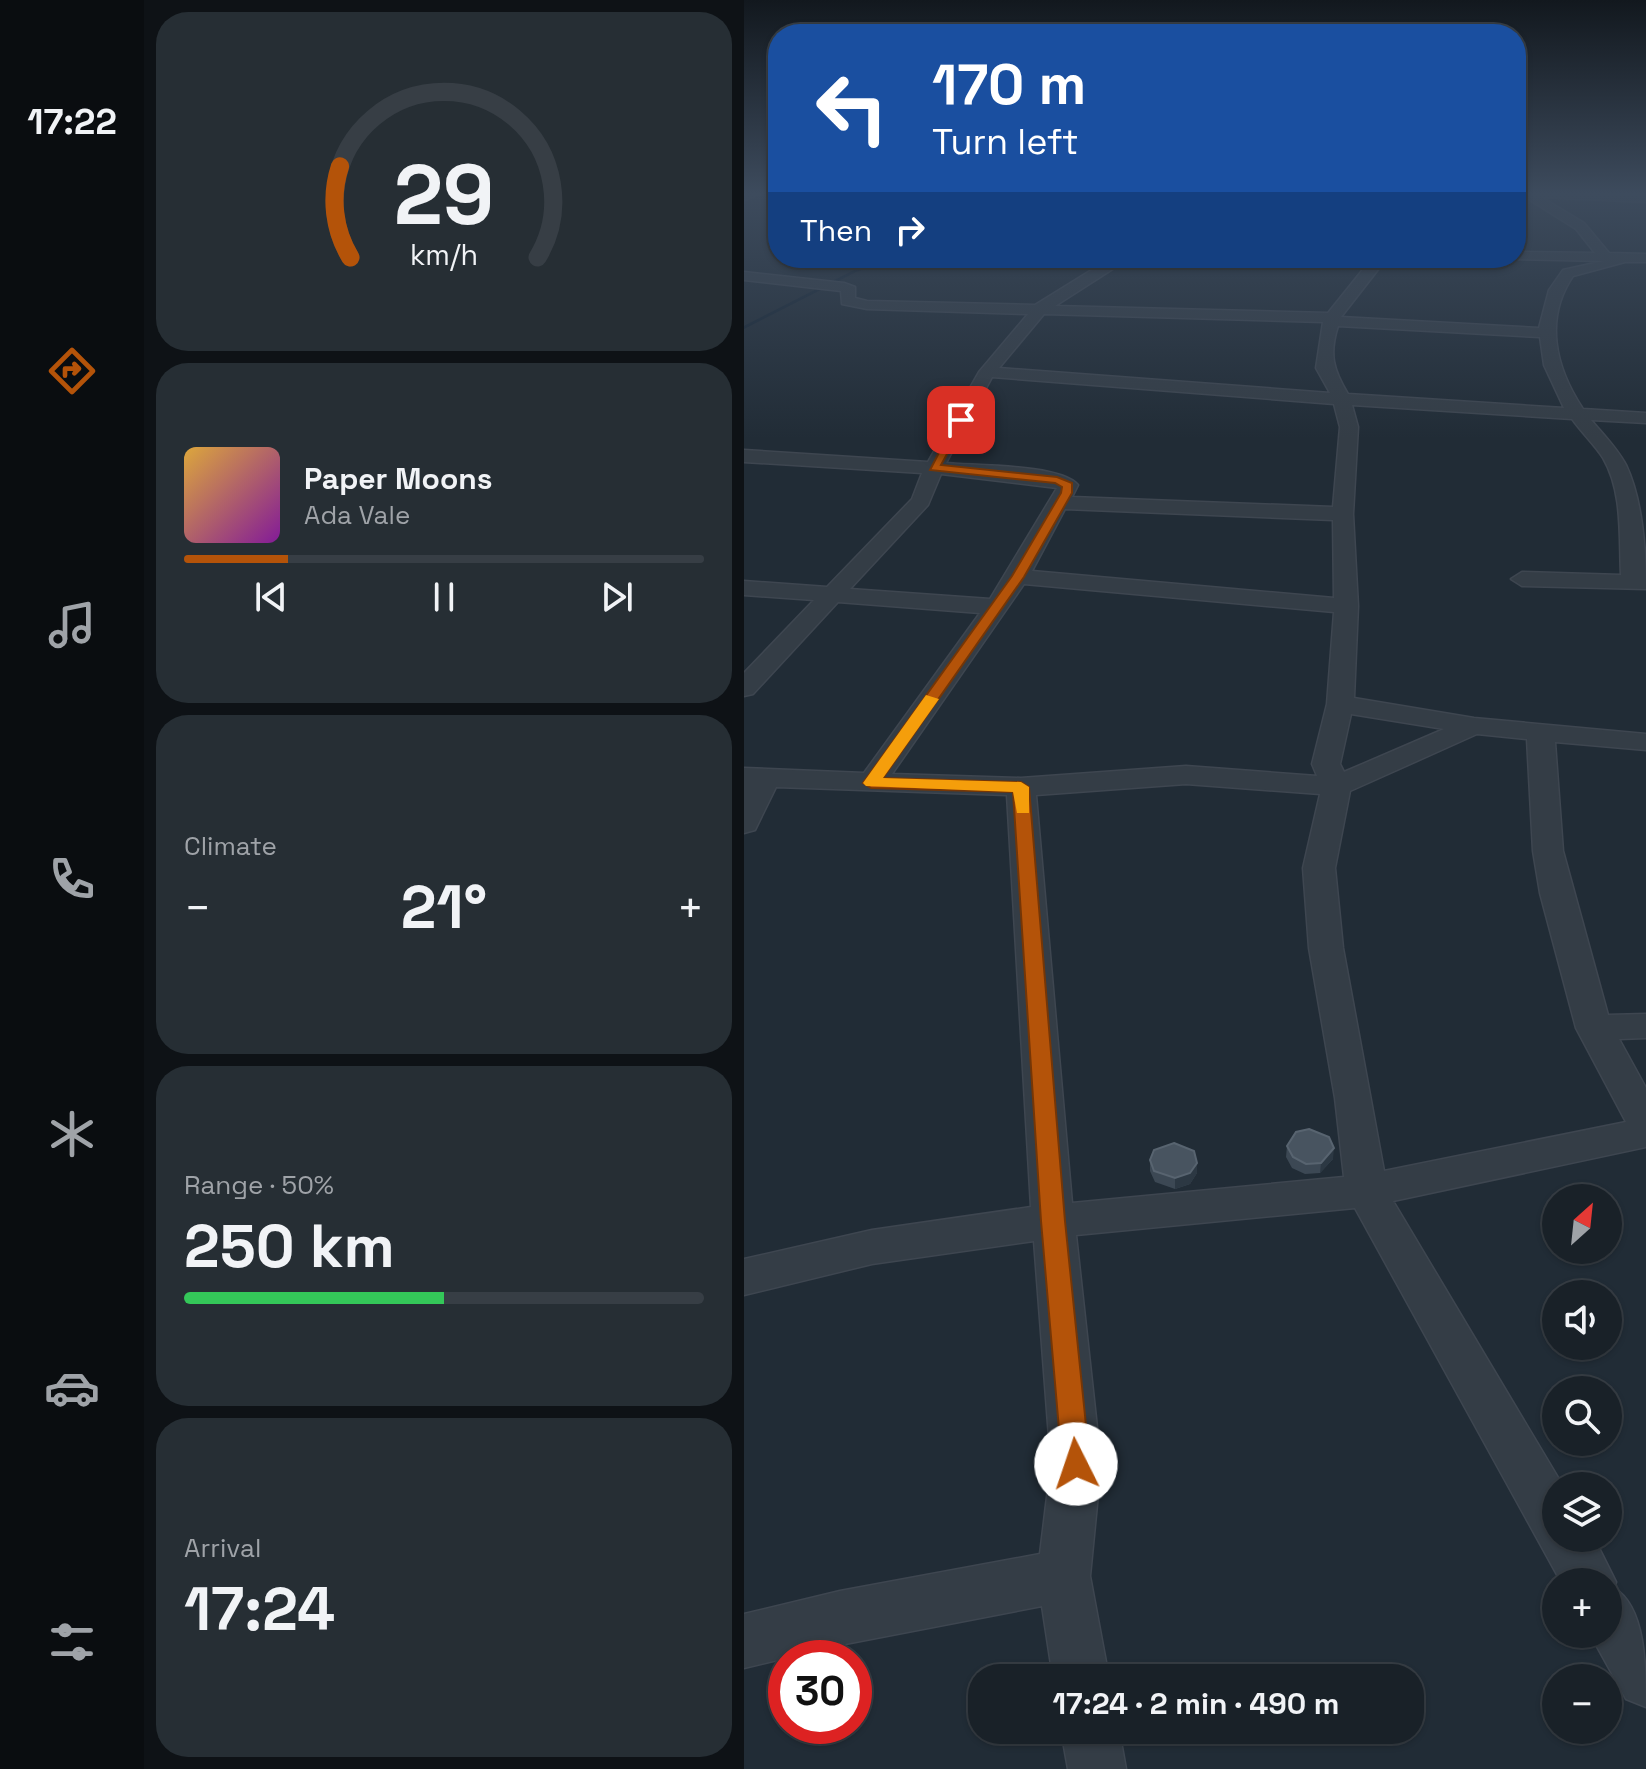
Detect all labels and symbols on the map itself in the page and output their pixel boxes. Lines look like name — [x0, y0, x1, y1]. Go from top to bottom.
pin — [927, 386, 995, 454]
north arrow — [1542, 1184, 1622, 1264]
position arrow — [1034, 1422, 1118, 1506]
speed limit sign: 30 — [768, 1640, 872, 1744]

